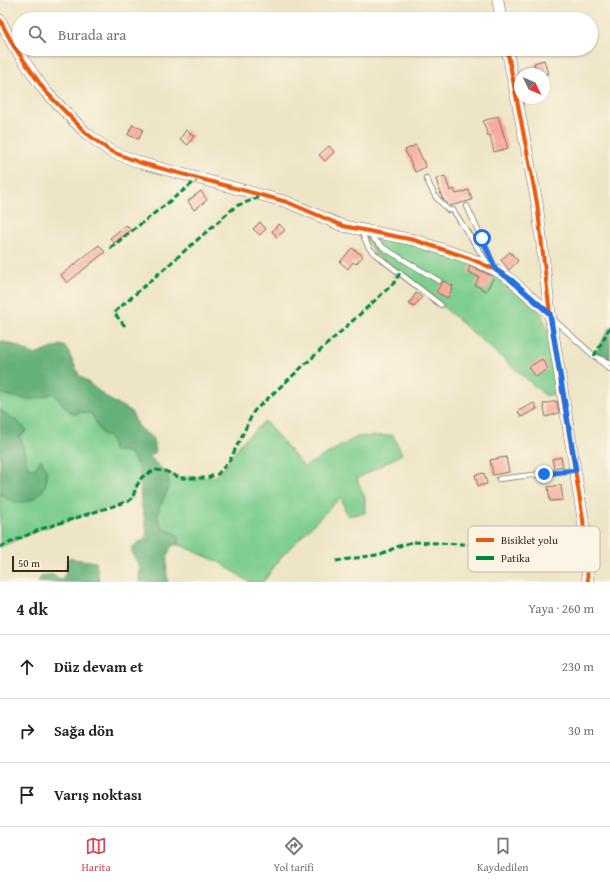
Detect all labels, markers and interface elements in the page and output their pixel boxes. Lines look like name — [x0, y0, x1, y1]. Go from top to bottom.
search box — [12, 12, 598, 56]
icon: search — [26, 23, 48, 45]
text: Burada ara — [58, 24, 126, 45]
north arrow — [514, 68, 550, 104]
route start — [473, 229, 491, 247]
route end — [535, 465, 553, 483]
legend — [468, 526, 600, 572]
text: Bisiklet yolu — [501, 532, 558, 548]
text: Patika — [501, 550, 531, 566]
scale bar — [12, 554, 69, 573]
text: 50 m — [18, 555, 40, 571]
text: 4 dk — [16, 596, 48, 621]
text: Yaya · 260 m — [528, 599, 594, 618]
icon: ahead — [16, 656, 38, 678]
text: Düz devam et — [54, 656, 143, 677]
text: 230 m — [562, 657, 594, 676]
icon: right — [16, 720, 38, 742]
text: Sağa dön — [54, 720, 114, 741]
text: 30 m — [568, 721, 594, 740]
icon: arrive — [16, 784, 38, 806]
text: Varış noktası — [54, 784, 142, 805]
tab: Harita — [81, 835, 111, 875]
tab: Yol tarifi — [274, 835, 314, 875]
tab: Kaydedilen — [477, 835, 529, 875]

